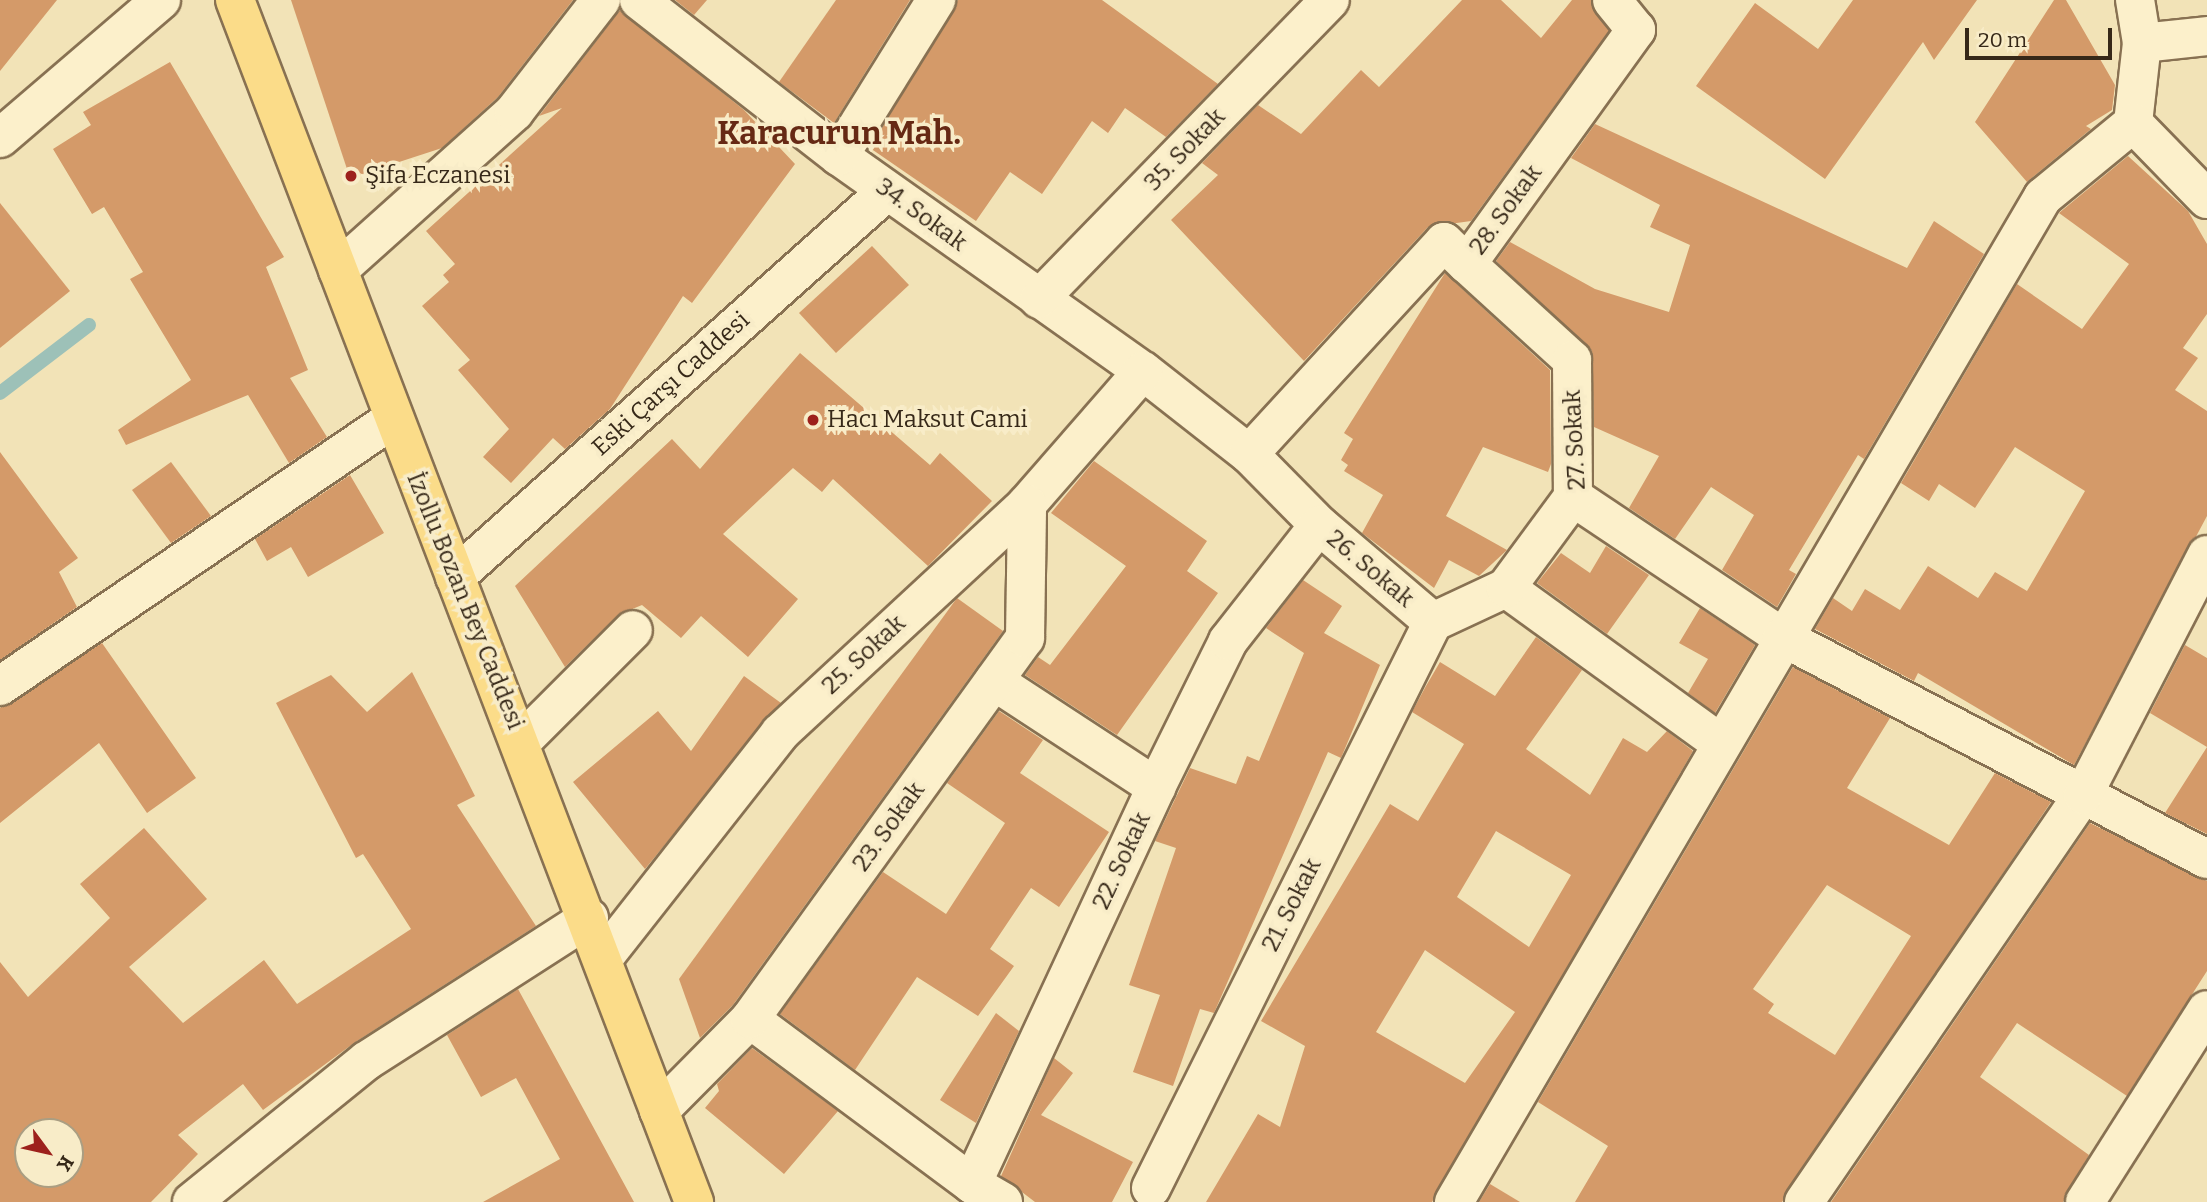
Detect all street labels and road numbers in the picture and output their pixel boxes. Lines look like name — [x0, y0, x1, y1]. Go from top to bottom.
street label: 35. Sokak — [1139, 103, 1231, 197]
street label: 28. Sokak — [1464, 160, 1548, 260]
street label: 34. Sokak — [870, 172, 972, 258]
street label: Eski Çarşı Caddesi — [586, 306, 756, 462]
street label: 27. Sokak — [1558, 389, 1592, 491]
street label: İzollu Bozan Bey Caddesi — [400, 468, 530, 734]
street label: 26. Sokak — [1321, 524, 1419, 614]
street label: 25. Sokak — [817, 609, 911, 701]
street label: 23. Sokak — [847, 777, 931, 877]
street label: 22. Sokak — [1087, 808, 1157, 914]
street label: 21. Sokak — [1256, 854, 1328, 956]

